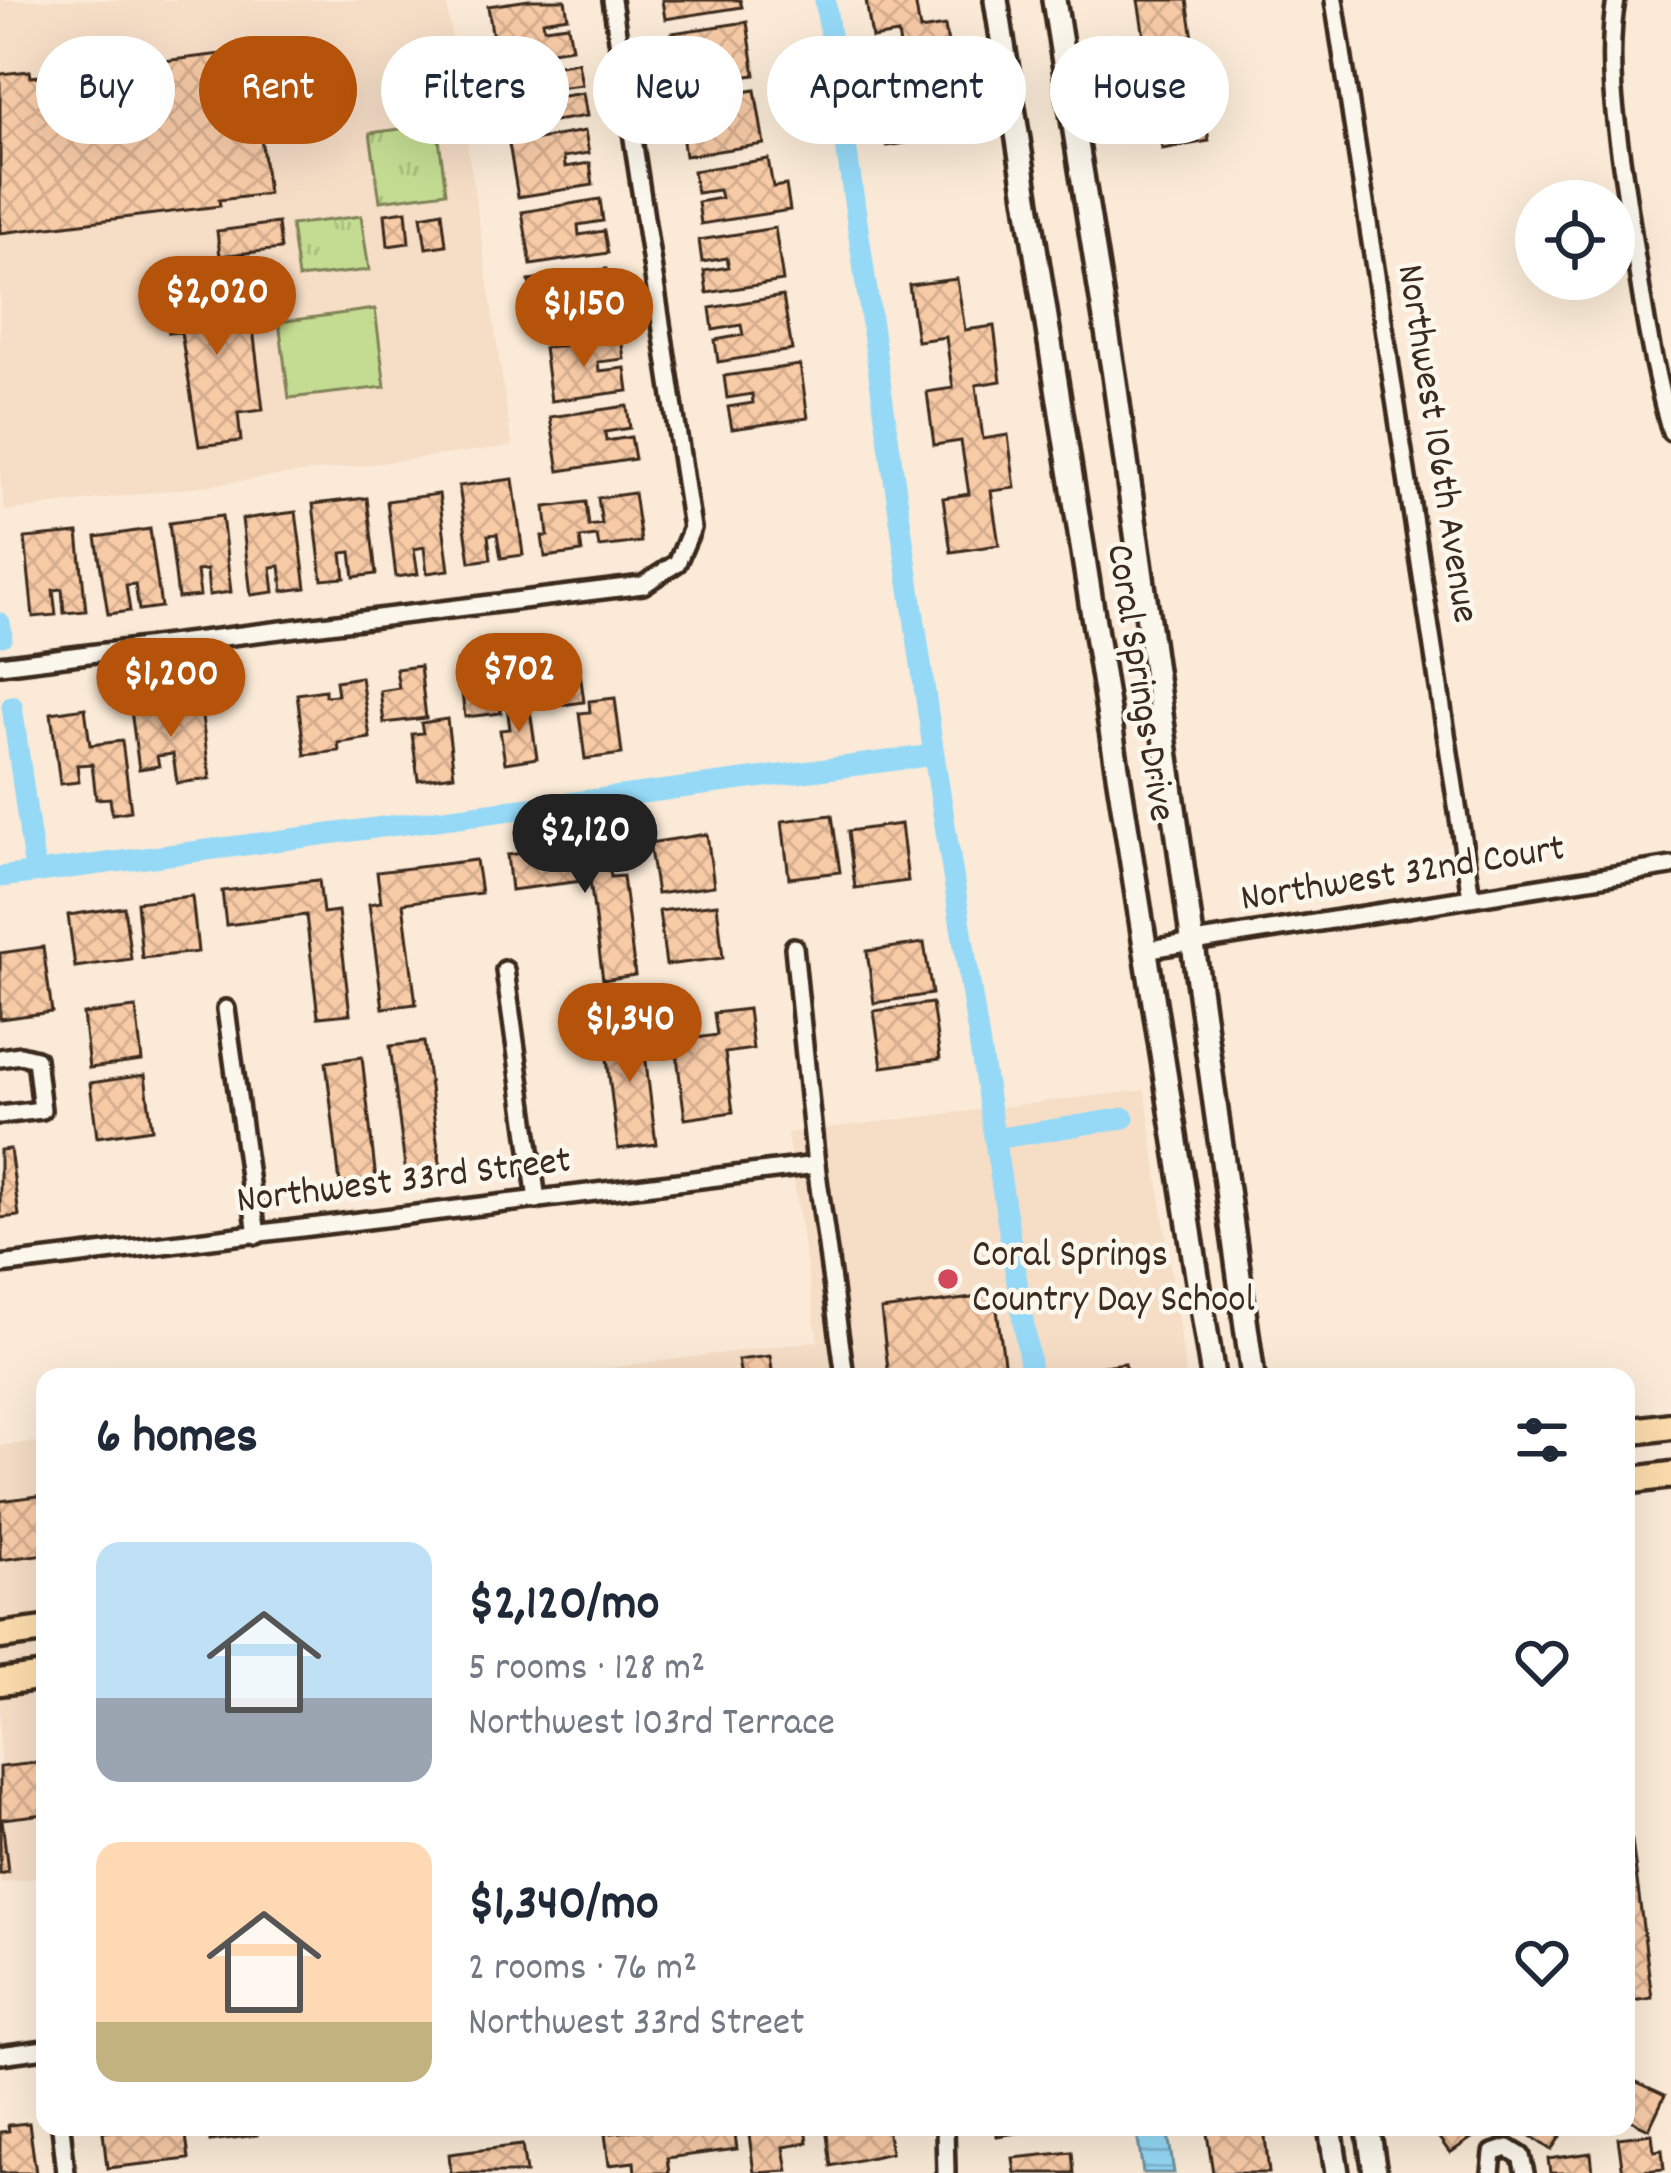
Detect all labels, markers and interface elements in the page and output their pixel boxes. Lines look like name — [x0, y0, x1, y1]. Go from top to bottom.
chip: Buy — [36, 36, 175, 144]
chip: Rent — [199, 36, 357, 144]
chip: Filters — [381, 36, 569, 144]
chip: New — [593, 36, 743, 144]
chip: Apartment — [767, 36, 1026, 144]
chip: House — [1050, 36, 1229, 144]
map controls — [1515, 180, 1635, 300]
button: locate — [1515, 180, 1635, 300]
pin: $2,020 — [119, 256, 315, 358]
street label: Northwest 106th Avenue — [1380, 261, 1490, 627]
text: $2,020 — [165, 267, 269, 322]
pin: $1,150 — [486, 268, 682, 370]
text: $1,150 — [542, 279, 626, 334]
street label: Coral Springs Drive — [1089, 540, 1187, 826]
pin: $702 — [448, 633, 590, 735]
pin: $1,200 — [73, 638, 269, 740]
text: $702 — [482, 644, 556, 699]
text: $1,200 — [123, 649, 219, 704]
pin: $2,120 — [487, 794, 683, 896]
text: $2,120 — [539, 805, 631, 860]
street label: Northwest 32nd Court — [1237, 823, 1569, 929]
pin: $1,340 — [532, 983, 728, 1085]
text: $1,340 — [585, 994, 675, 1049]
street label: Northwest 33rd Street — [234, 1135, 574, 1231]
place label: Coral Springs Country Day School — [972, 1230, 1255, 1330]
marker: Coral Springs Country Day School — [935, 1266, 961, 1292]
text: 6 homes — [96, 1404, 258, 1476]
icon: filters — [1509, 1407, 1575, 1473]
text: $2,120/mo — [468, 1571, 659, 1643]
icon: home — [192, 1590, 336, 1734]
icon: heart — [1509, 1629, 1575, 1695]
text: 5 rooms · 128 m² — [468, 1643, 705, 1698]
text: Northwest 103rd Terrace — [468, 1698, 835, 1753]
text: $1,340/mo — [468, 1871, 659, 1943]
icon: home — [192, 1890, 336, 2034]
icon: heart — [1509, 1929, 1575, 1995]
text: 2 rooms · 76 m² — [468, 1943, 697, 1998]
text: Northwest 33rd Street — [468, 1998, 804, 2053]

